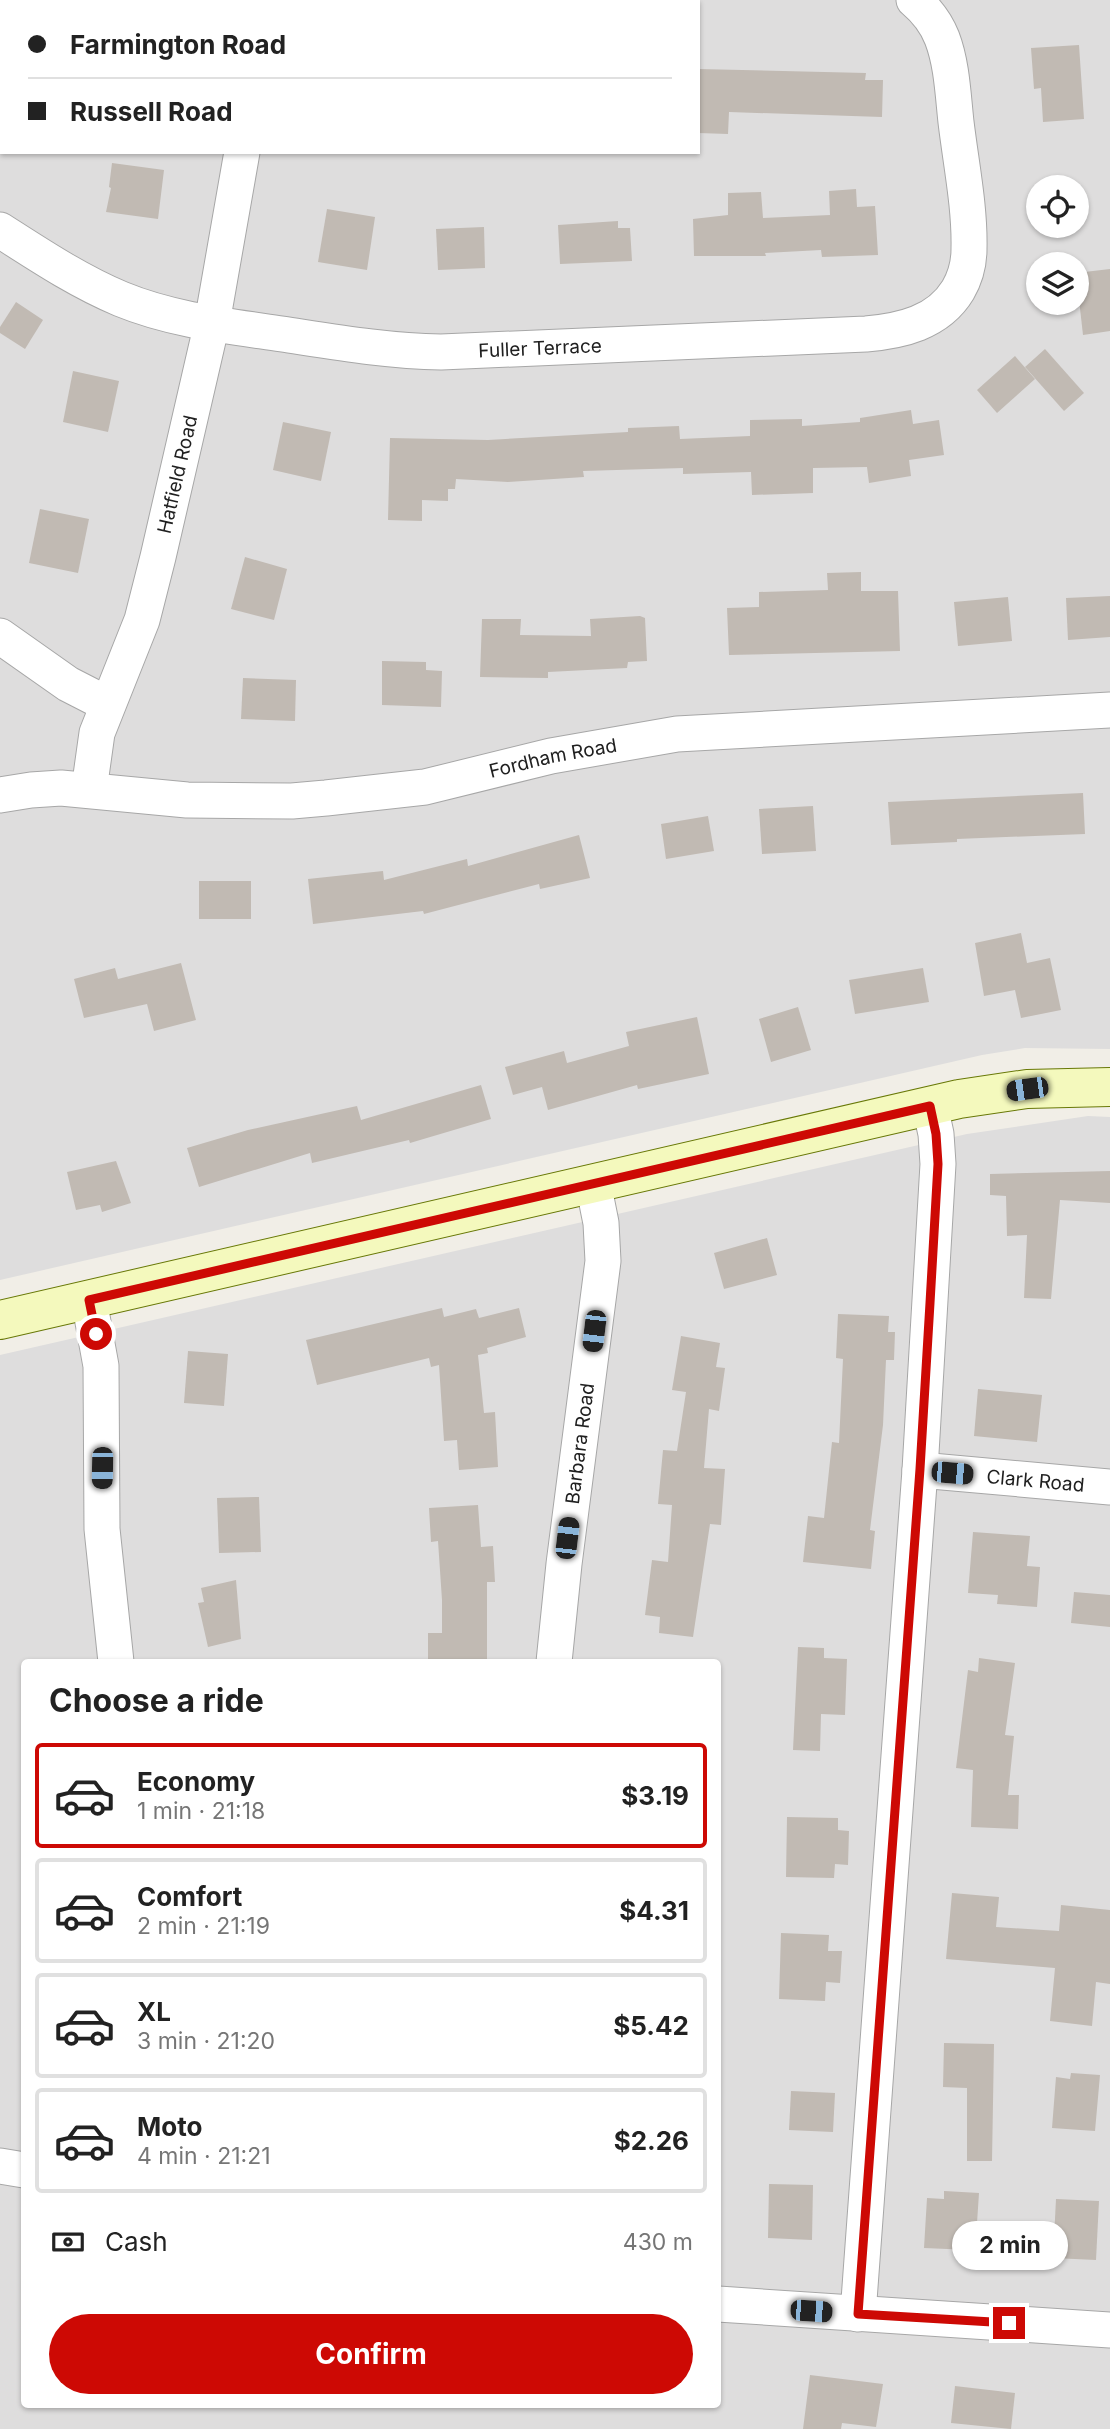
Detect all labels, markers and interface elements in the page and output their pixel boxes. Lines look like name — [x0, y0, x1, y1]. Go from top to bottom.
text: Farmington Road — [70, 29, 286, 60]
text: Russell Road — [70, 96, 233, 127]
map controls — [1026, 175, 1089, 315]
button: locate — [1026, 175, 1089, 238]
button: layers — [1026, 252, 1089, 315]
street label: Fuller Terrace — [478, 334, 602, 362]
street label: Hatfield Road — [152, 413, 202, 536]
street label: Fordham Road — [486, 733, 619, 782]
car — [1005, 1076, 1050, 1102]
car — [582, 1309, 607, 1353]
route start — [80, 1318, 112, 1350]
street label: Barbara Road — [560, 1381, 599, 1506]
car — [92, 1447, 113, 1489]
car — [931, 1461, 974, 1485]
street label: Clark Road — [986, 1465, 1085, 1496]
car — [555, 1516, 580, 1560]
text: Choose a ride — [49, 1681, 264, 1720]
icon: car — [53, 1764, 116, 1827]
text: Economy — [137, 1766, 255, 1797]
text: $3.19 — [621, 1780, 689, 1811]
text: 1 min · 21:18 — [137, 1797, 265, 1825]
icon: car — [53, 1879, 116, 1942]
text: Comfort — [137, 1881, 242, 1912]
text: $4.31 — [619, 1895, 689, 1926]
text: 2 min · 21:19 — [137, 1912, 270, 1940]
icon: car — [53, 1994, 116, 2057]
text: XL — [137, 1996, 171, 2027]
text: $5.42 — [613, 2010, 689, 2041]
text: 3 min · 21:20 — [137, 2027, 275, 2055]
icon: car — [53, 2109, 116, 2172]
text: Moto — [137, 2111, 202, 2142]
text: $2.26 — [614, 2125, 689, 2156]
text: 4 min · 21:21 — [137, 2142, 271, 2170]
callout: 2 min — [951, 2222, 1067, 2270]
icon: cash — [49, 2223, 87, 2261]
text: Cash — [105, 2226, 168, 2257]
text: 430 m — [623, 2228, 693, 2256]
text: 2 min — [979, 2231, 1041, 2259]
car — [790, 2299, 833, 2323]
route end — [993, 2307, 1025, 2339]
button: Confirm — [49, 2314, 693, 2394]

